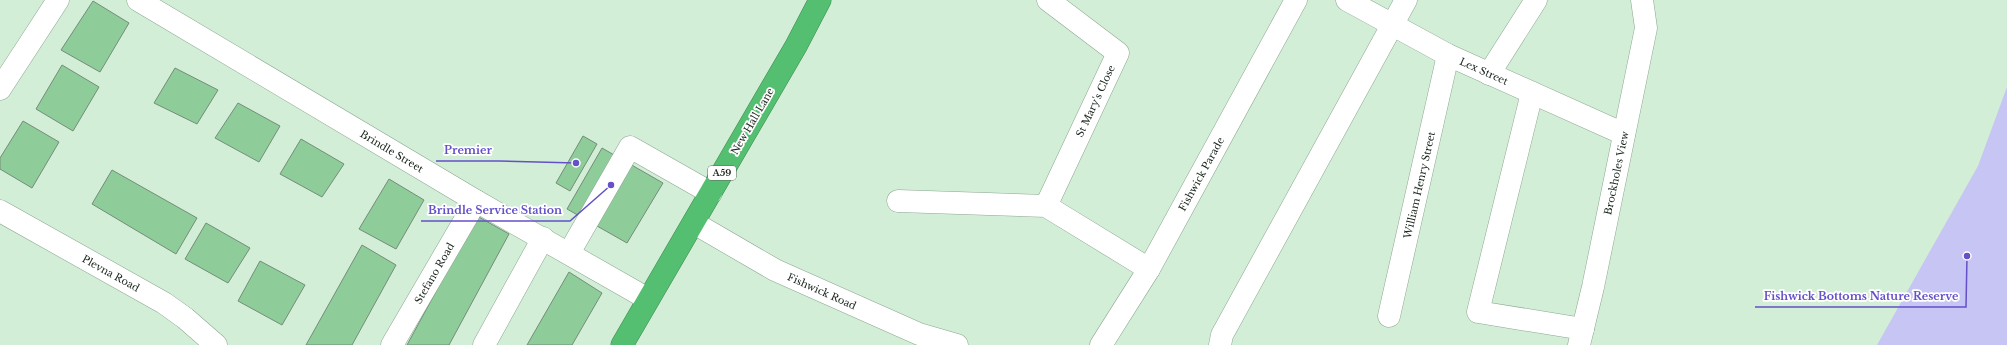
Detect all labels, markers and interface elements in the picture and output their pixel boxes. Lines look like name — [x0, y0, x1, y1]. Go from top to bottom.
street label: Lex Street — [1457, 55, 1510, 88]
street label: St Mary's Close — [1073, 63, 1118, 139]
street label: New Hall Lane — [728, 85, 777, 157]
street label: Brindle Street — [358, 127, 426, 176]
street label: William Henry Street — [1401, 130, 1438, 241]
street label: Brockholes View — [1601, 130, 1632, 216]
street label: Fishwick Parade — [1176, 135, 1227, 214]
callout: Premier — [436, 138, 499, 161]
text: Premier — [444, 143, 492, 157]
road number: A59 — [708, 166, 736, 180]
callout: Brindle Service Station — [421, 198, 570, 221]
text: Brindle Service Station — [428, 203, 562, 217]
street label: Stefano Road — [412, 240, 457, 306]
street label: Plevna Road — [80, 252, 142, 295]
street label: Fishwick Road — [785, 270, 859, 313]
callout: Fishwick Bottoms Nature Reserve — [1755, 284, 1966, 307]
text: Fishwick Bottoms Nature Reserve — [1764, 289, 1959, 303]

